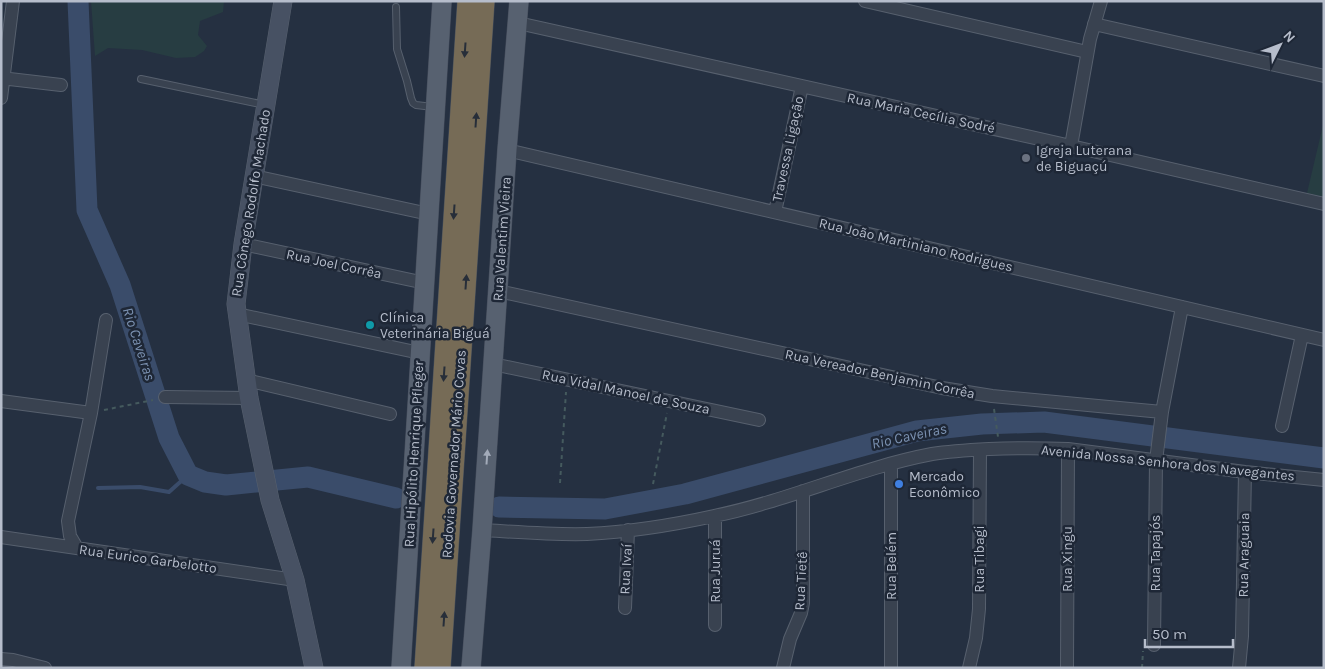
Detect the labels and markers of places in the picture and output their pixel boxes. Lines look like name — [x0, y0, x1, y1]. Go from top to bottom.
place label: Igreja Luterana de Biguaçú — [1036, 142, 1132, 175]
marker: Igreja Luterana de Biguaçú — [1020, 152, 1032, 164]
place label: Clínica Veterinária Biguá — [380, 309, 490, 342]
marker: Clínica Veterinária Biguá — [364, 319, 376, 331]
place label: Mercado Econômico — [909, 468, 980, 501]
marker: Mercado Econômico — [893, 478, 905, 490]

